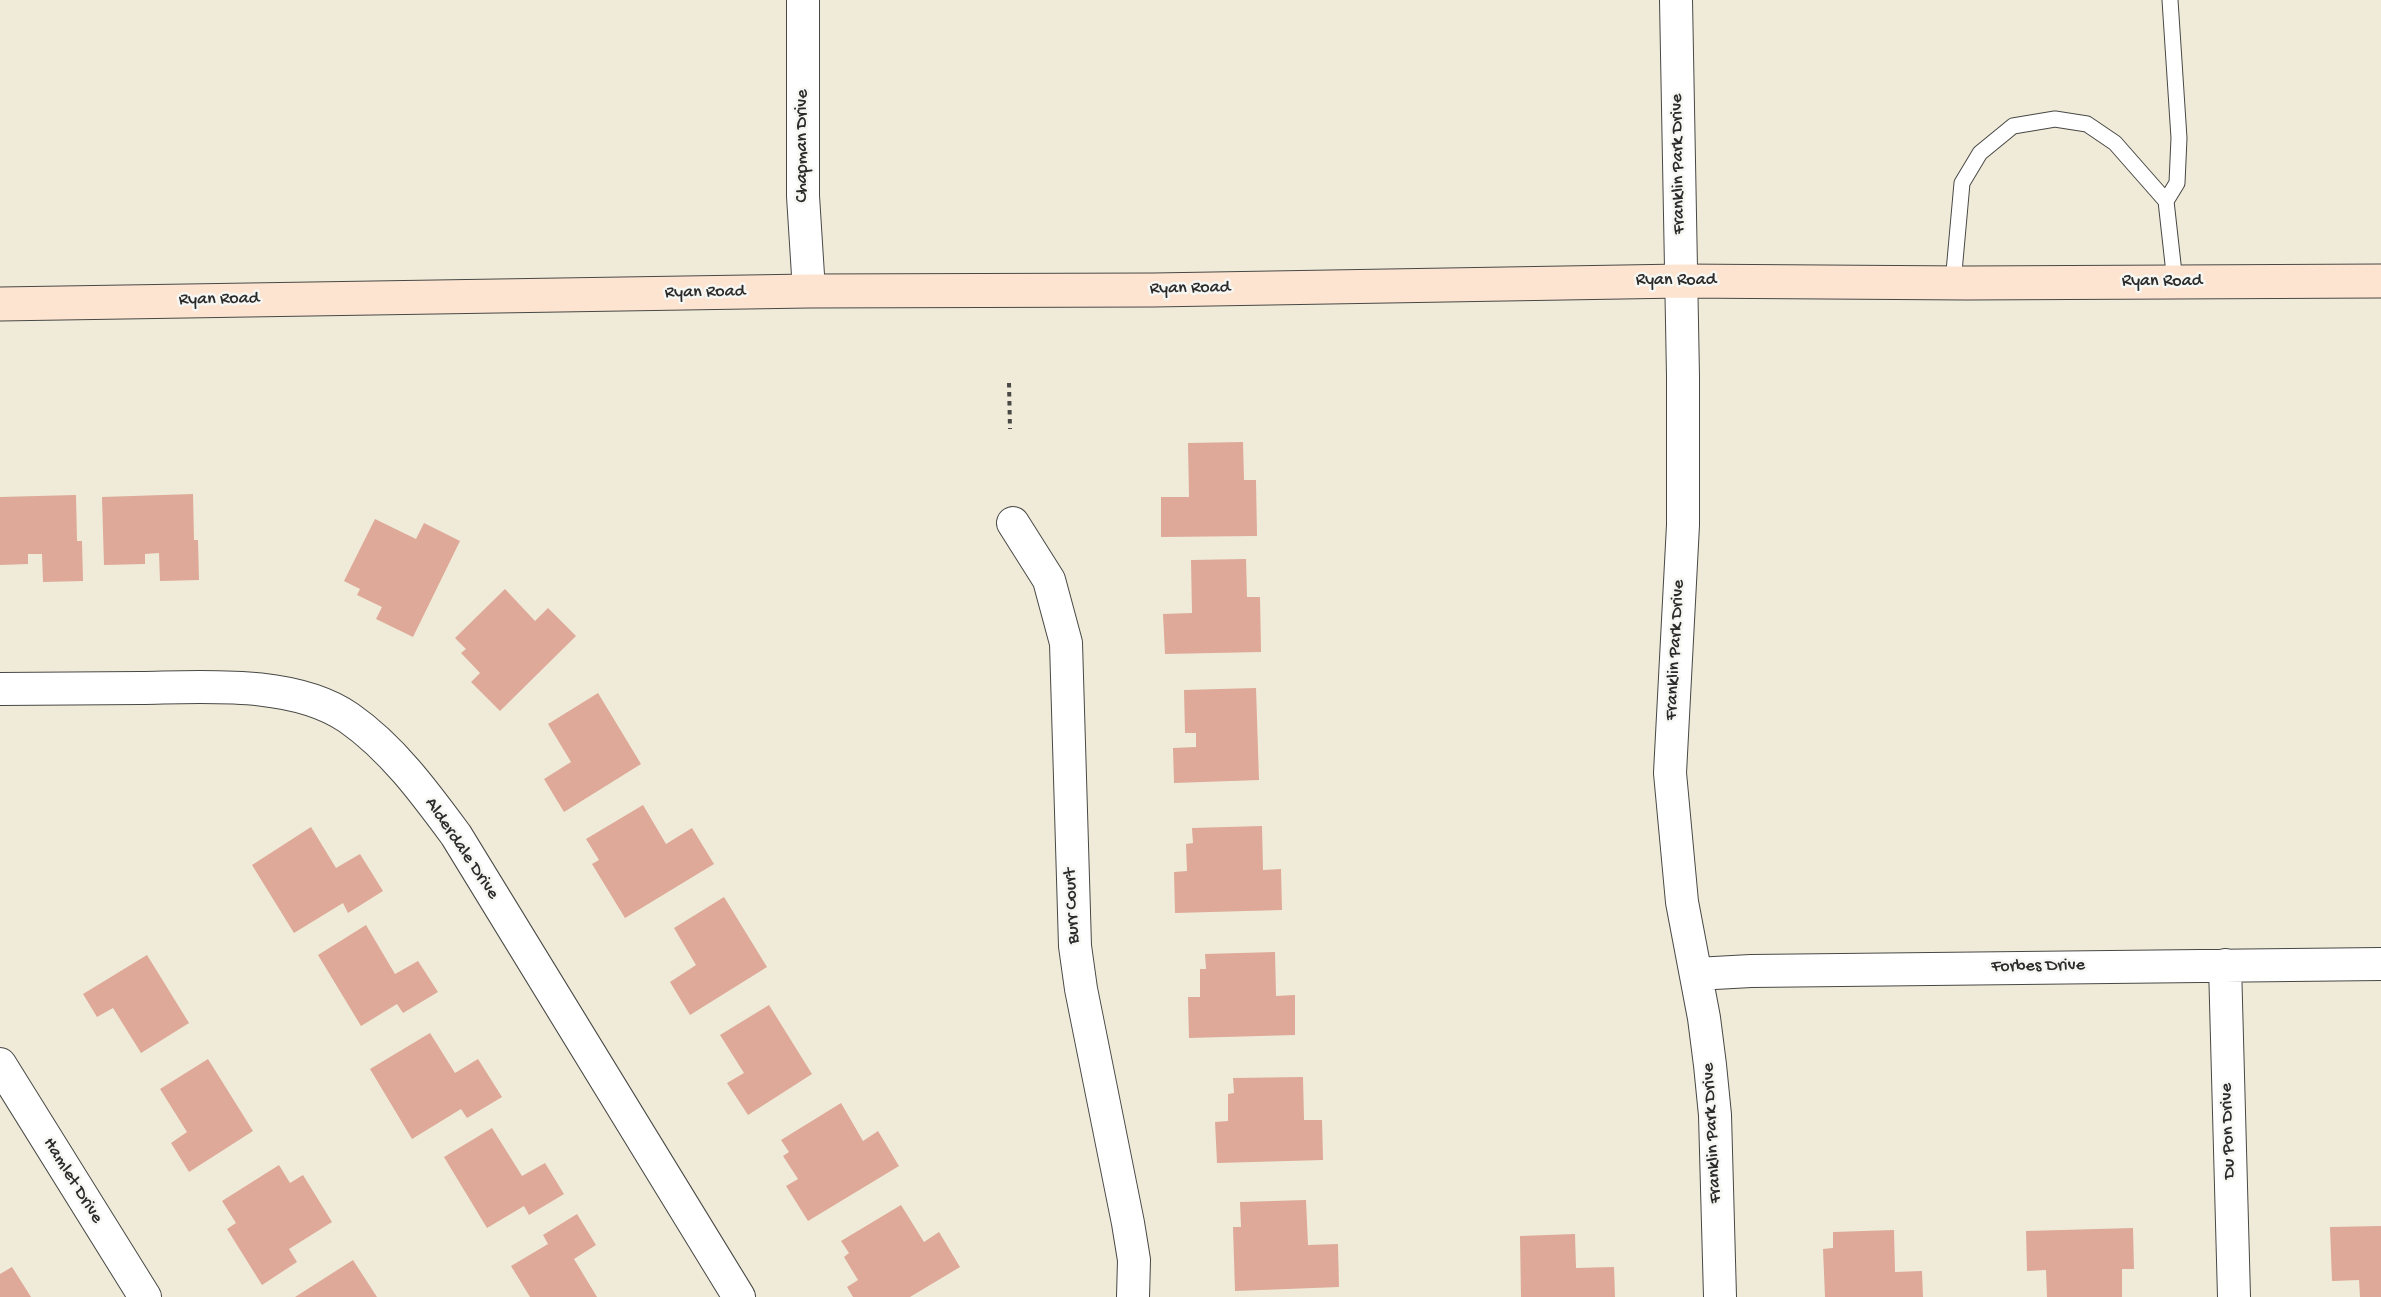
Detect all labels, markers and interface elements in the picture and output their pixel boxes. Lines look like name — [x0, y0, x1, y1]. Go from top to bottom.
street label: Chapman Drive — [792, 89, 814, 203]
street label: Franklin Park Drive — [1667, 93, 1691, 235]
street label: Ryan Road — [1636, 270, 1716, 292]
street label: Ryan Road — [2122, 271, 2202, 293]
street label: Ryan Road — [1150, 277, 1230, 301]
street label: Ryan Road — [665, 281, 745, 305]
street label: Ryan Road — [179, 288, 259, 312]
street label: Franklin Park Drive — [1662, 579, 1690, 721]
street label: Alderdale Drive — [419, 794, 503, 904]
street label: Burr Court — [1060, 868, 1086, 944]
street label: Forbes Drive — [1991, 955, 2085, 979]
street label: Franklin Park Drive — [1699, 1062, 1727, 1204]
street label: Du Pon Drive — [2217, 1083, 2241, 1179]
street label: Hamlet Drive — [37, 1134, 107, 1228]

